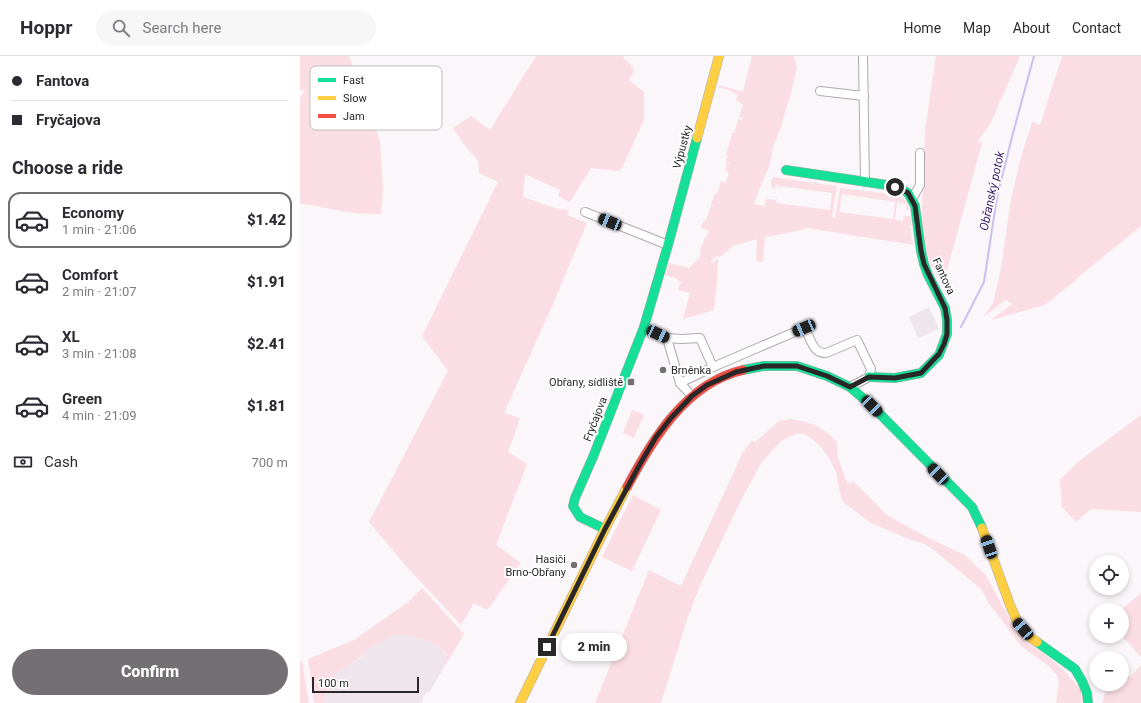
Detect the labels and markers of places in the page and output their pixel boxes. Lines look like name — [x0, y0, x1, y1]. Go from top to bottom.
place label: Brněnka — [671, 364, 711, 377]
marker: Brněnka — [658, 365, 668, 375]
place label: Obřany, sídliště — [549, 376, 623, 389]
marker: Obřany, sídliště — [626, 377, 636, 387]
place label: Hasiči Brno-Obřany — [506, 553, 567, 579]
marker: Hasiči Brno-Obřany — [569, 560, 579, 570]

